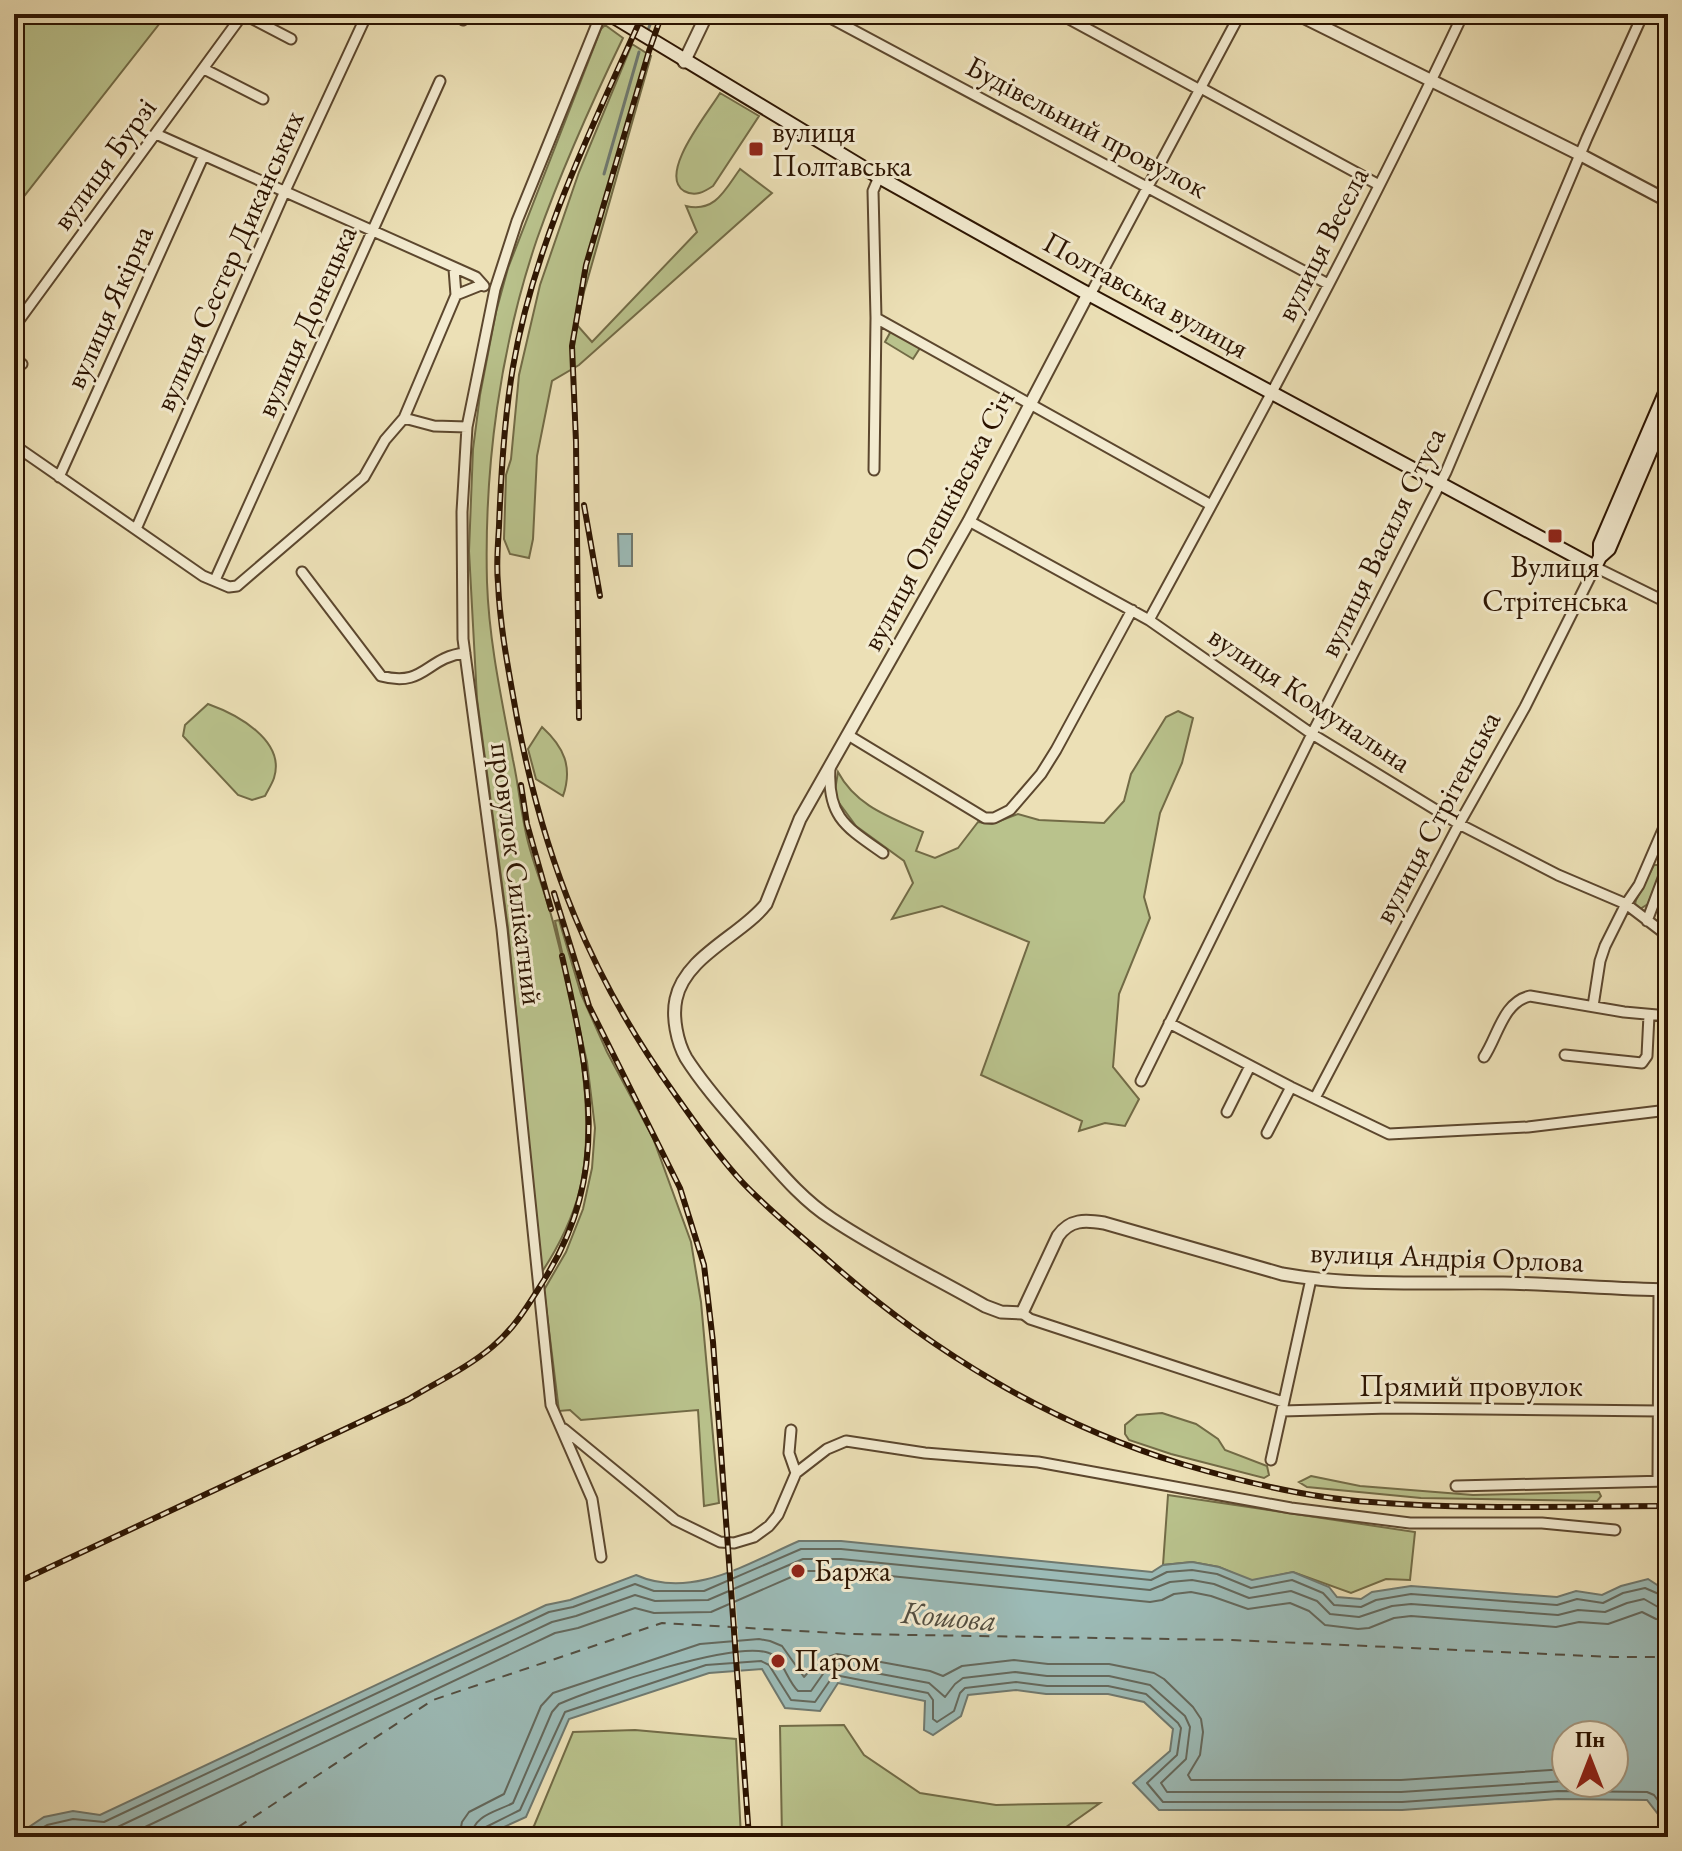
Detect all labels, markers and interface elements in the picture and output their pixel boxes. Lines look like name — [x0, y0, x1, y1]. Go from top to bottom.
street label: Будівельний провулок — [959, 46, 1215, 207]
street label: вулиця Бурзі — [42, 90, 165, 238]
street label: вулиця Сестер Диканських — [145, 104, 313, 417]
place label: вулиця Полтавська — [772, 112, 912, 185]
marker: вулиця Полтавська — [747, 140, 765, 158]
street label: вулиця Весела — [1266, 160, 1377, 328]
street label: вулиця Якірна — [55, 219, 162, 395]
street label: вулиця Донецька — [246, 219, 365, 423]
street label: Полтавська вулиця — [1036, 222, 1256, 367]
street label: вулиця Олешківська Січ — [852, 382, 1023, 657]
street label: вулиця Василя Стуса — [1309, 421, 1454, 663]
marker: Вулиця Стрітенська — [1546, 527, 1564, 545]
place label: Вулиця Стрітенська — [1482, 547, 1628, 620]
street label: вулиця Комунальна — [1201, 616, 1419, 781]
street label: вулиця Стрітенська — [1364, 704, 1509, 930]
street label: провулок Силікатний — [482, 740, 553, 1008]
street label: вулиця Андрія Орлова — [1310, 1232, 1585, 1281]
street label: Прямий провулок — [1359, 1366, 1583, 1405]
place label: Баржа — [814, 1551, 891, 1590]
marker: Баржа — [789, 1562, 807, 1580]
water label: Кошова — [899, 1591, 998, 1641]
place label: Паром — [794, 1641, 880, 1680]
marker: Паром — [769, 1652, 787, 1670]
north arrow — [1550, 1719, 1630, 1799]
text: Пн — [1575, 1725, 1605, 1754]

